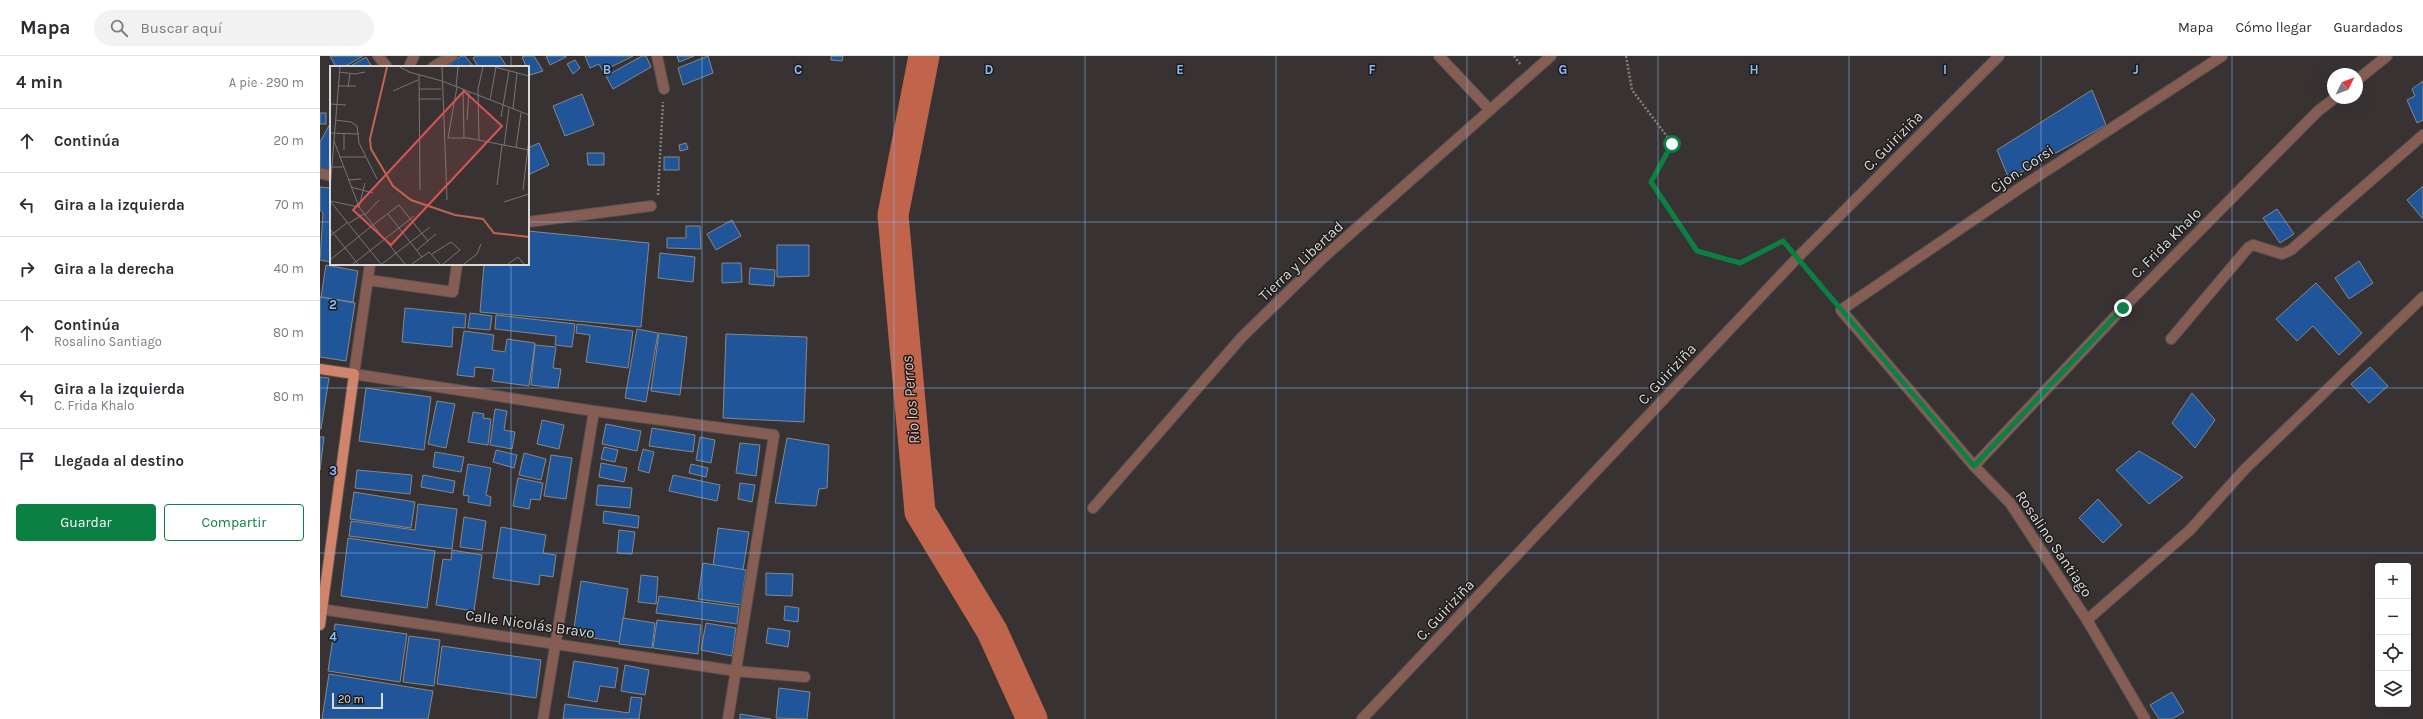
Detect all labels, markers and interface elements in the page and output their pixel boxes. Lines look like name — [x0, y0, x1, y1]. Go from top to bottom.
search box — [94, 10, 374, 46]
text: Mapa — [20, 17, 70, 39]
icon: search — [108, 17, 130, 39]
text: Buscar aquí — [140, 19, 222, 37]
text: Mapa — [2178, 19, 2213, 36]
text: Cómo llegar — [2235, 19, 2311, 36]
text: Guardados — [2333, 19, 2403, 36]
text: B — [603, 62, 611, 77]
text: C — [794, 62, 802, 77]
text: D — [985, 62, 994, 77]
text: E — [1176, 62, 1184, 77]
text: F — [1368, 62, 1376, 77]
text: G — [1559, 62, 1567, 77]
text: H — [1749, 62, 1759, 77]
text: I — [1943, 62, 1947, 77]
text: J — [2133, 62, 2139, 77]
inset map — [330, 66, 529, 265]
north arrow — [2327, 68, 2363, 104]
text: 4 min — [16, 72, 63, 92]
text: A pie · 290 m — [229, 75, 304, 90]
street label: C. Guiriziña — [1859, 107, 1927, 175]
icon: ahead — [16, 130, 38, 152]
text: Continúa — [54, 132, 120, 150]
text: 20 m — [274, 133, 304, 148]
route start — [1663, 135, 1681, 153]
street label: Cjon. Corsi — [1987, 141, 2057, 197]
icon: left — [16, 194, 38, 216]
text: Gira a la izquierda — [54, 196, 185, 214]
text: 70 m — [275, 197, 304, 212]
street label: C. Frida Khalo — [2127, 204, 2205, 282]
street label: Tierra y Libertad — [1255, 217, 1347, 305]
icon: right — [16, 258, 38, 280]
text: Gira a la derecha — [54, 260, 174, 278]
text: 40 m — [274, 261, 304, 276]
text: 2 — [329, 297, 337, 312]
route end — [2114, 299, 2132, 317]
text: Continúa — [54, 316, 120, 334]
icon: ahead — [16, 322, 38, 344]
text: 80 m — [273, 325, 304, 340]
text: Rosalino Santiago — [54, 334, 162, 349]
street label: C. Guiriziña — [1634, 340, 1700, 408]
water label: Rio los Perros — [897, 354, 924, 445]
text: Gira a la izquierda — [54, 380, 185, 398]
icon: left — [16, 386, 38, 408]
text: 80 m — [273, 389, 304, 404]
text: C. Frida Khalo — [54, 398, 134, 413]
icon: arrive — [16, 450, 38, 472]
text: Llegada al destino — [54, 452, 184, 470]
text: 3 — [329, 463, 337, 478]
street label: Rosalino Santiago — [2012, 487, 2096, 601]
button: Guardar — [16, 504, 156, 541]
button: Compartir — [164, 504, 304, 541]
map controls — [2375, 563, 2411, 707]
button: + — [2375, 563, 2411, 599]
street label: C. Guiriziña — [1412, 576, 1478, 644]
button: − — [2375, 599, 2411, 635]
street label: Calle Nicolás Bravo — [464, 606, 596, 642]
text: 4 — [329, 629, 337, 644]
button: locate — [2375, 635, 2411, 671]
button: layers — [2375, 671, 2411, 707]
scale bar — [332, 691, 383, 710]
text: 20 m — [338, 693, 364, 706]

